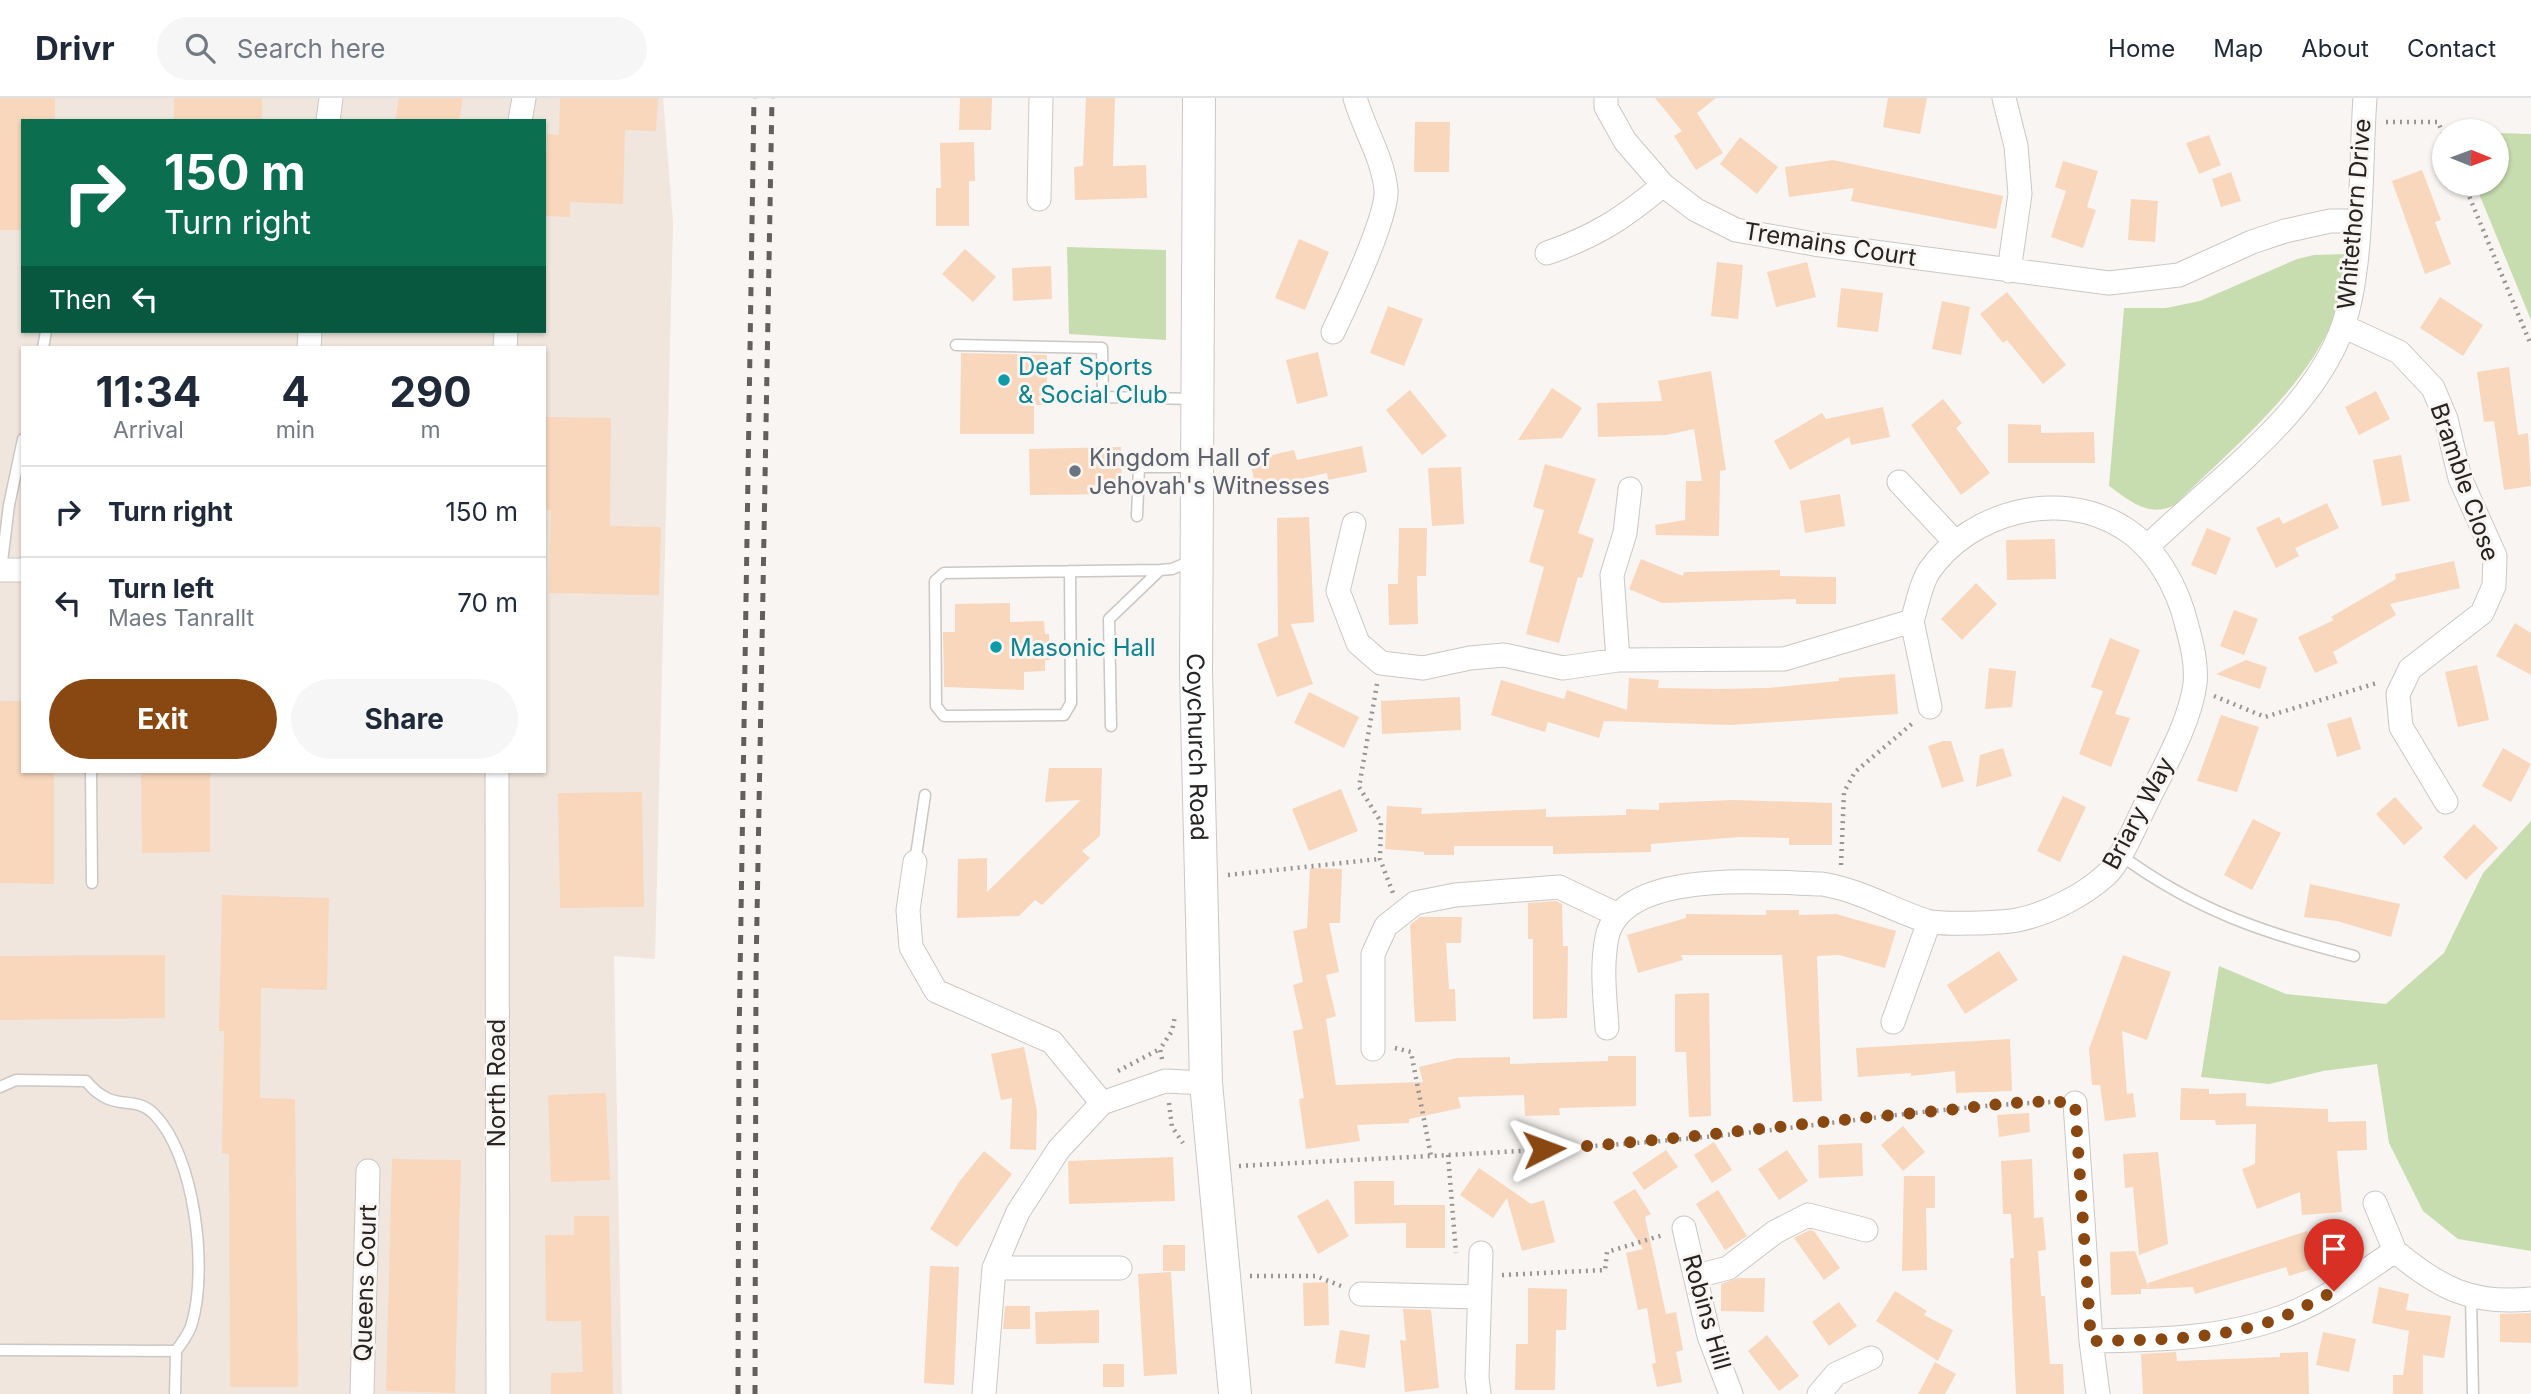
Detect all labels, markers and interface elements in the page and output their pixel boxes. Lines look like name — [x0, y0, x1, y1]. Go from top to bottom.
search box — [157, 17, 647, 80]
text: Drivr — [35, 28, 115, 68]
icon: search — [181, 29, 219, 67]
text: Search here — [237, 33, 385, 64]
text: Home — [2108, 34, 2175, 63]
text: Map — [2213, 34, 2263, 63]
text: About — [2301, 34, 2369, 63]
text: Contact — [2407, 34, 2496, 63]
street label: Whitethorn Drive — [2331, 117, 2377, 311]
north arrow — [2432, 119, 2510, 196]
map controls — [2432, 119, 2509, 196]
text: 150 m — [164, 143, 306, 202]
icon: right — [49, 147, 140, 238]
text: Turn right — [164, 203, 311, 242]
street label: Tremains Court — [1742, 216, 1918, 272]
icon: left — [126, 280, 164, 318]
text: Then — [49, 284, 112, 315]
place label: Deaf Sports & Social Club — [1018, 352, 1168, 409]
text: 11:34 — [95, 366, 201, 417]
text: 4 — [281, 366, 310, 417]
text: 290 — [389, 366, 472, 417]
marker: Deaf Sports & Social Club — [996, 372, 1012, 388]
street label: Bramble Close — [2424, 399, 2506, 565]
text: Arrival — [113, 416, 184, 444]
text: min — [276, 416, 315, 444]
text: m — [420, 416, 441, 444]
place label: Kingdom Hall of Jehovah's Witnesses — [1089, 443, 1330, 500]
marker: Kingdom Hall of Jehovah's Witnesses — [1067, 463, 1083, 479]
icon: right — [49, 493, 87, 531]
text: Turn right — [108, 496, 233, 527]
text: 150 m — [445, 496, 518, 527]
text: Turn left — [108, 573, 214, 604]
icon: left — [49, 584, 87, 622]
text: 70 m — [457, 587, 518, 618]
text: Maes Tanrallt — [108, 604, 254, 632]
place label: Masonic Hall — [1010, 633, 1156, 662]
marker: Masonic Hall — [988, 639, 1004, 655]
street label: Coychurch Road — [1181, 653, 1215, 841]
button: Exit — [49, 679, 277, 759]
button: Share — [291, 679, 518, 759]
street label: Briary Way — [2096, 752, 2180, 874]
street label: North Road — [482, 1019, 511, 1147]
position arrow — [1507, 1112, 1581, 1186]
street label: Queens Court — [348, 1204, 382, 1362]
pin — [2304, 1219, 2364, 1291]
icon: arrive — [2315, 1230, 2353, 1268]
street label: Robins Hill — [1677, 1251, 1737, 1373]

